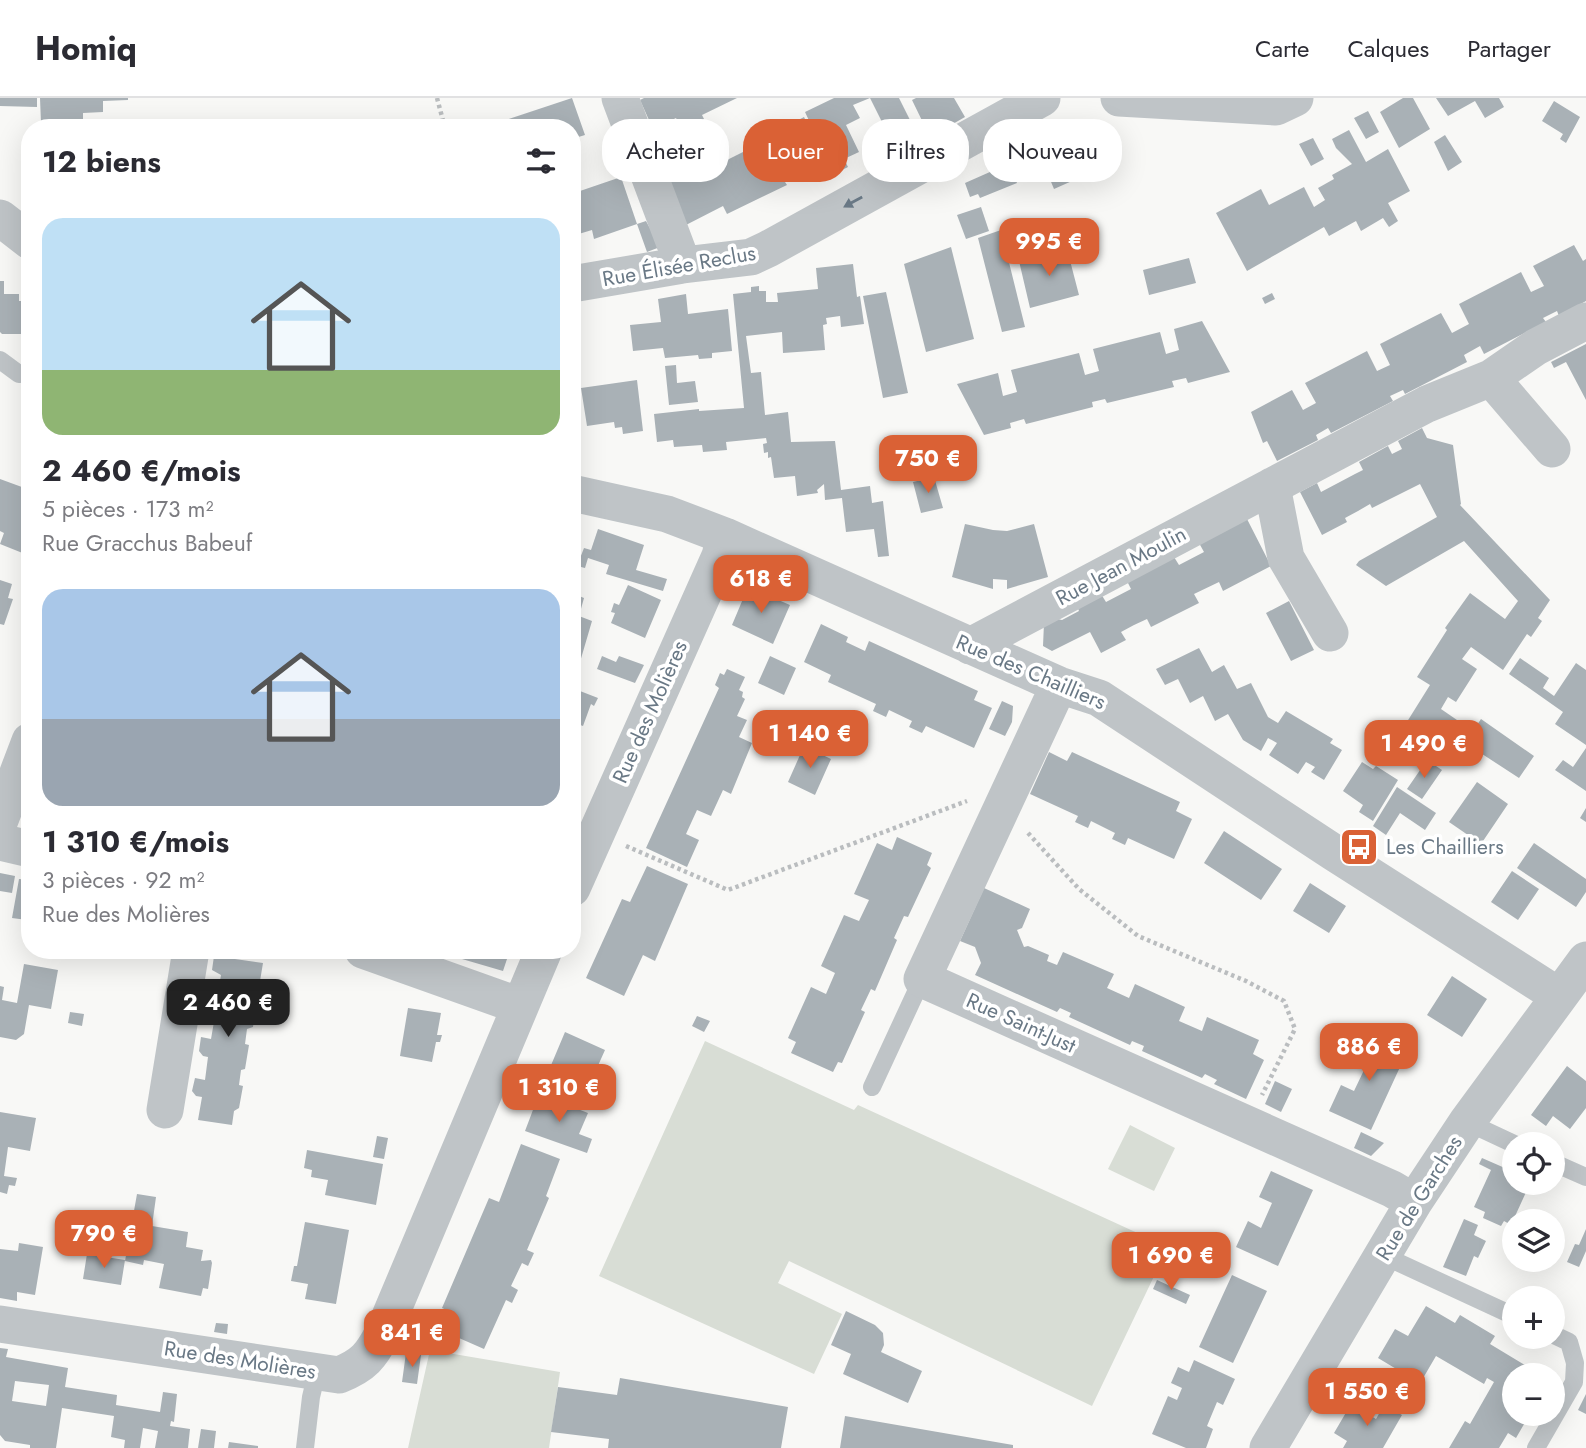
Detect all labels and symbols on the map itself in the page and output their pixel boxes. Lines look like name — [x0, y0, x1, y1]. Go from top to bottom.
one-way arrow — [843, 196, 863, 208]
pin: 995 € — [1000, 218, 1098, 278]
street label: Rue Élisée Reclus — [600, 238, 758, 294]
pin: 750 € — [879, 436, 977, 495]
street label: Rue Jean Moulin — [1050, 519, 1192, 613]
pin: 618 € — [712, 556, 810, 615]
street label: Rue des Chailliers — [951, 627, 1111, 717]
street label: Rue des Molières — [605, 636, 695, 788]
pin: 1 140 € — [745, 710, 875, 770]
pin: 1 490 € — [1359, 720, 1489, 780]
bus stop icon: Les Chailliers — [1338, 826, 1380, 868]
place label: Les Chailliers — [1386, 832, 1504, 862]
pin: 2 460 € — [163, 979, 293, 1039]
street label: Rue Saint-Just — [961, 985, 1081, 1061]
pin: 886 € — [1320, 1024, 1418, 1083]
pin: 1 310 € — [494, 1065, 624, 1124]
street label: Rue de Garches — [1368, 1130, 1470, 1266]
pin: 790 € — [55, 1210, 153, 1270]
pin: 1 690 € — [1106, 1232, 1236, 1292]
pin: 841 € — [363, 1310, 461, 1369]
street label: Rue des Molières — [162, 1333, 318, 1387]
pin: 1 550 € — [1302, 1368, 1432, 1428]

